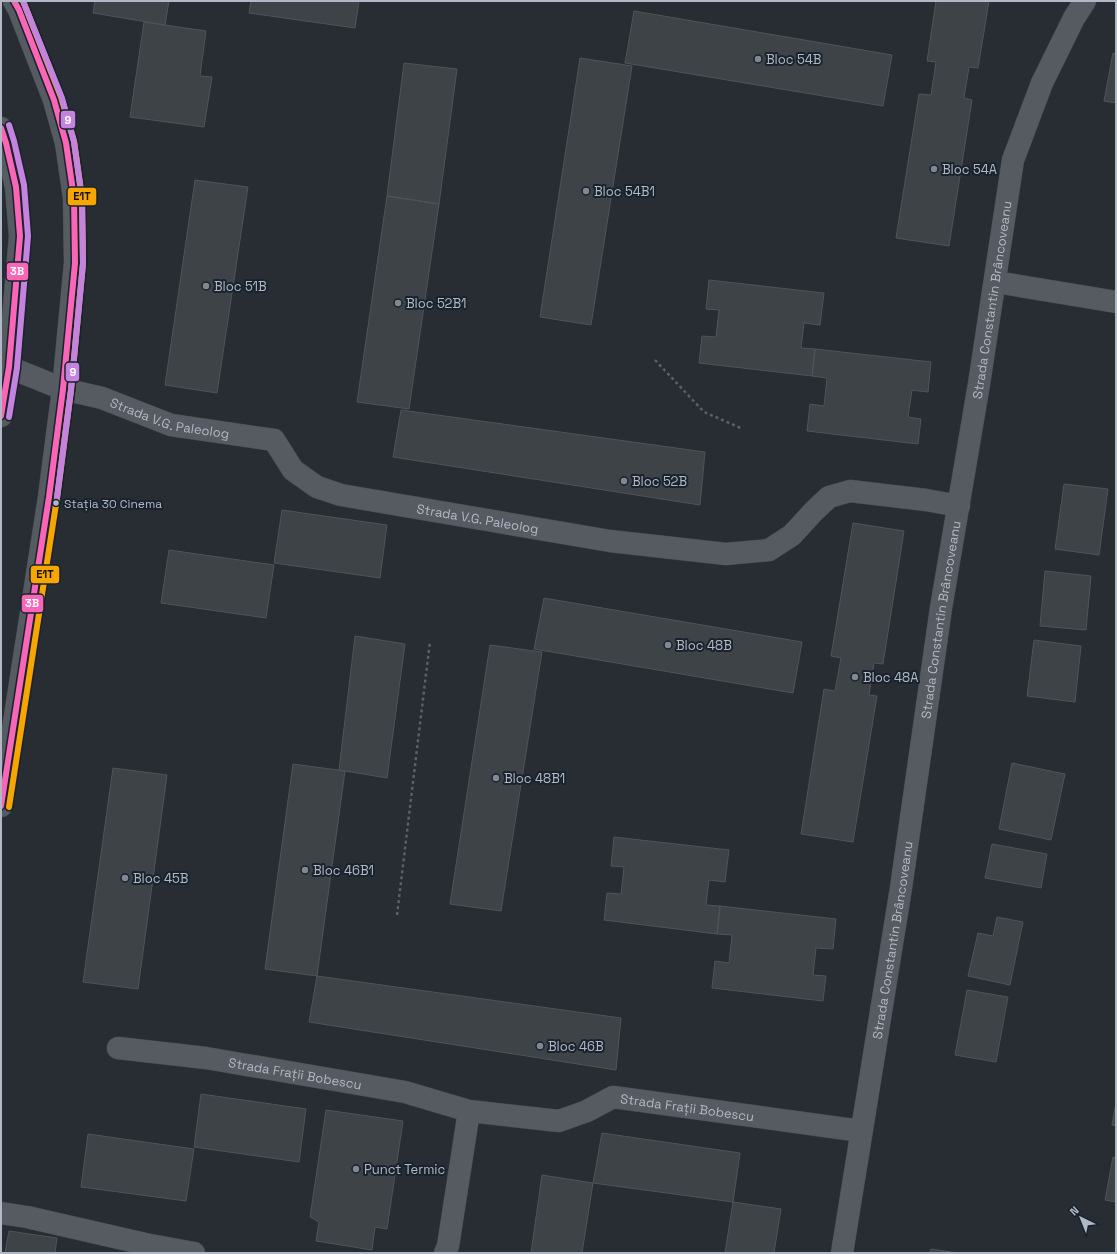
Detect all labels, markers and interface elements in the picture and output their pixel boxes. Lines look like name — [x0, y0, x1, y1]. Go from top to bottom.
place label: Bloc 54B — [766, 51, 821, 68]
marker: Bloc 54B — [753, 54, 763, 64]
line badge: 9 — [60, 110, 76, 129]
text: 9 — [65, 113, 72, 127]
place label: Bloc 54A — [942, 161, 997, 178]
marker: Bloc 54A — [929, 164, 939, 174]
place label: Bloc 54B1 — [594, 183, 655, 200]
marker: Bloc 54B1 — [581, 186, 591, 196]
line badge: E1T — [67, 187, 97, 206]
text: E1T — [73, 189, 91, 203]
street label: Strada Constantin Brâncoveanu — [969, 200, 1016, 400]
line badge: 3B — [6, 262, 29, 281]
text: 3B — [10, 264, 24, 278]
place label: Bloc 51B — [214, 278, 267, 295]
marker: Bloc 51B — [201, 281, 211, 291]
place label: Bloc 52B1 — [406, 295, 466, 312]
marker: Bloc 52B1 — [393, 298, 403, 308]
line badge: 9 — [65, 362, 80, 382]
text: 9 — [70, 365, 77, 379]
street label: Strada V.G. Paleolog — [107, 394, 230, 442]
place label: Bloc 52B — [632, 473, 687, 490]
marker: Bloc 52B — [619, 476, 629, 486]
place label: Stația 30 Cinema — [64, 496, 162, 512]
marker: Stația 30 Cinema — [51, 498, 61, 508]
street label: Strada V.G. Paleolog — [415, 500, 540, 538]
street label: Strada Constantin Brâncoveanu — [917, 519, 965, 720]
line badge: E1T — [30, 565, 60, 584]
text: E1T — [36, 567, 54, 581]
line badge: 3B — [21, 594, 44, 613]
text: 3B — [25, 596, 39, 610]
place label: Bloc 48B — [676, 637, 732, 654]
marker: Bloc 48B — [663, 640, 673, 650]
place label: Bloc 48A — [863, 669, 918, 686]
marker: Bloc 48A — [850, 672, 860, 682]
place label: Bloc 48B1 — [504, 770, 565, 787]
marker: Bloc 48B1 — [491, 773, 501, 783]
street label: Strada Constantin Brâncoveanu — [869, 840, 917, 1040]
place label: Bloc 46B1 — [313, 862, 374, 879]
marker: Bloc 46B1 — [300, 865, 310, 875]
place label: Bloc 45B — [133, 870, 188, 887]
marker: Bloc 45B — [120, 873, 130, 883]
place label: Bloc 46B — [548, 1038, 604, 1055]
marker: Bloc 46B — [535, 1041, 545, 1051]
street label: Strada Frații Bobescu — [227, 1054, 363, 1093]
street label: Strada Frații Bobescu — [619, 1090, 755, 1125]
place label: Punct Termic — [364, 1161, 446, 1178]
marker: Punct Termic — [351, 1164, 361, 1174]
north arrow — [1061, 1198, 1101, 1238]
text: N — [1067, 1203, 1082, 1218]

